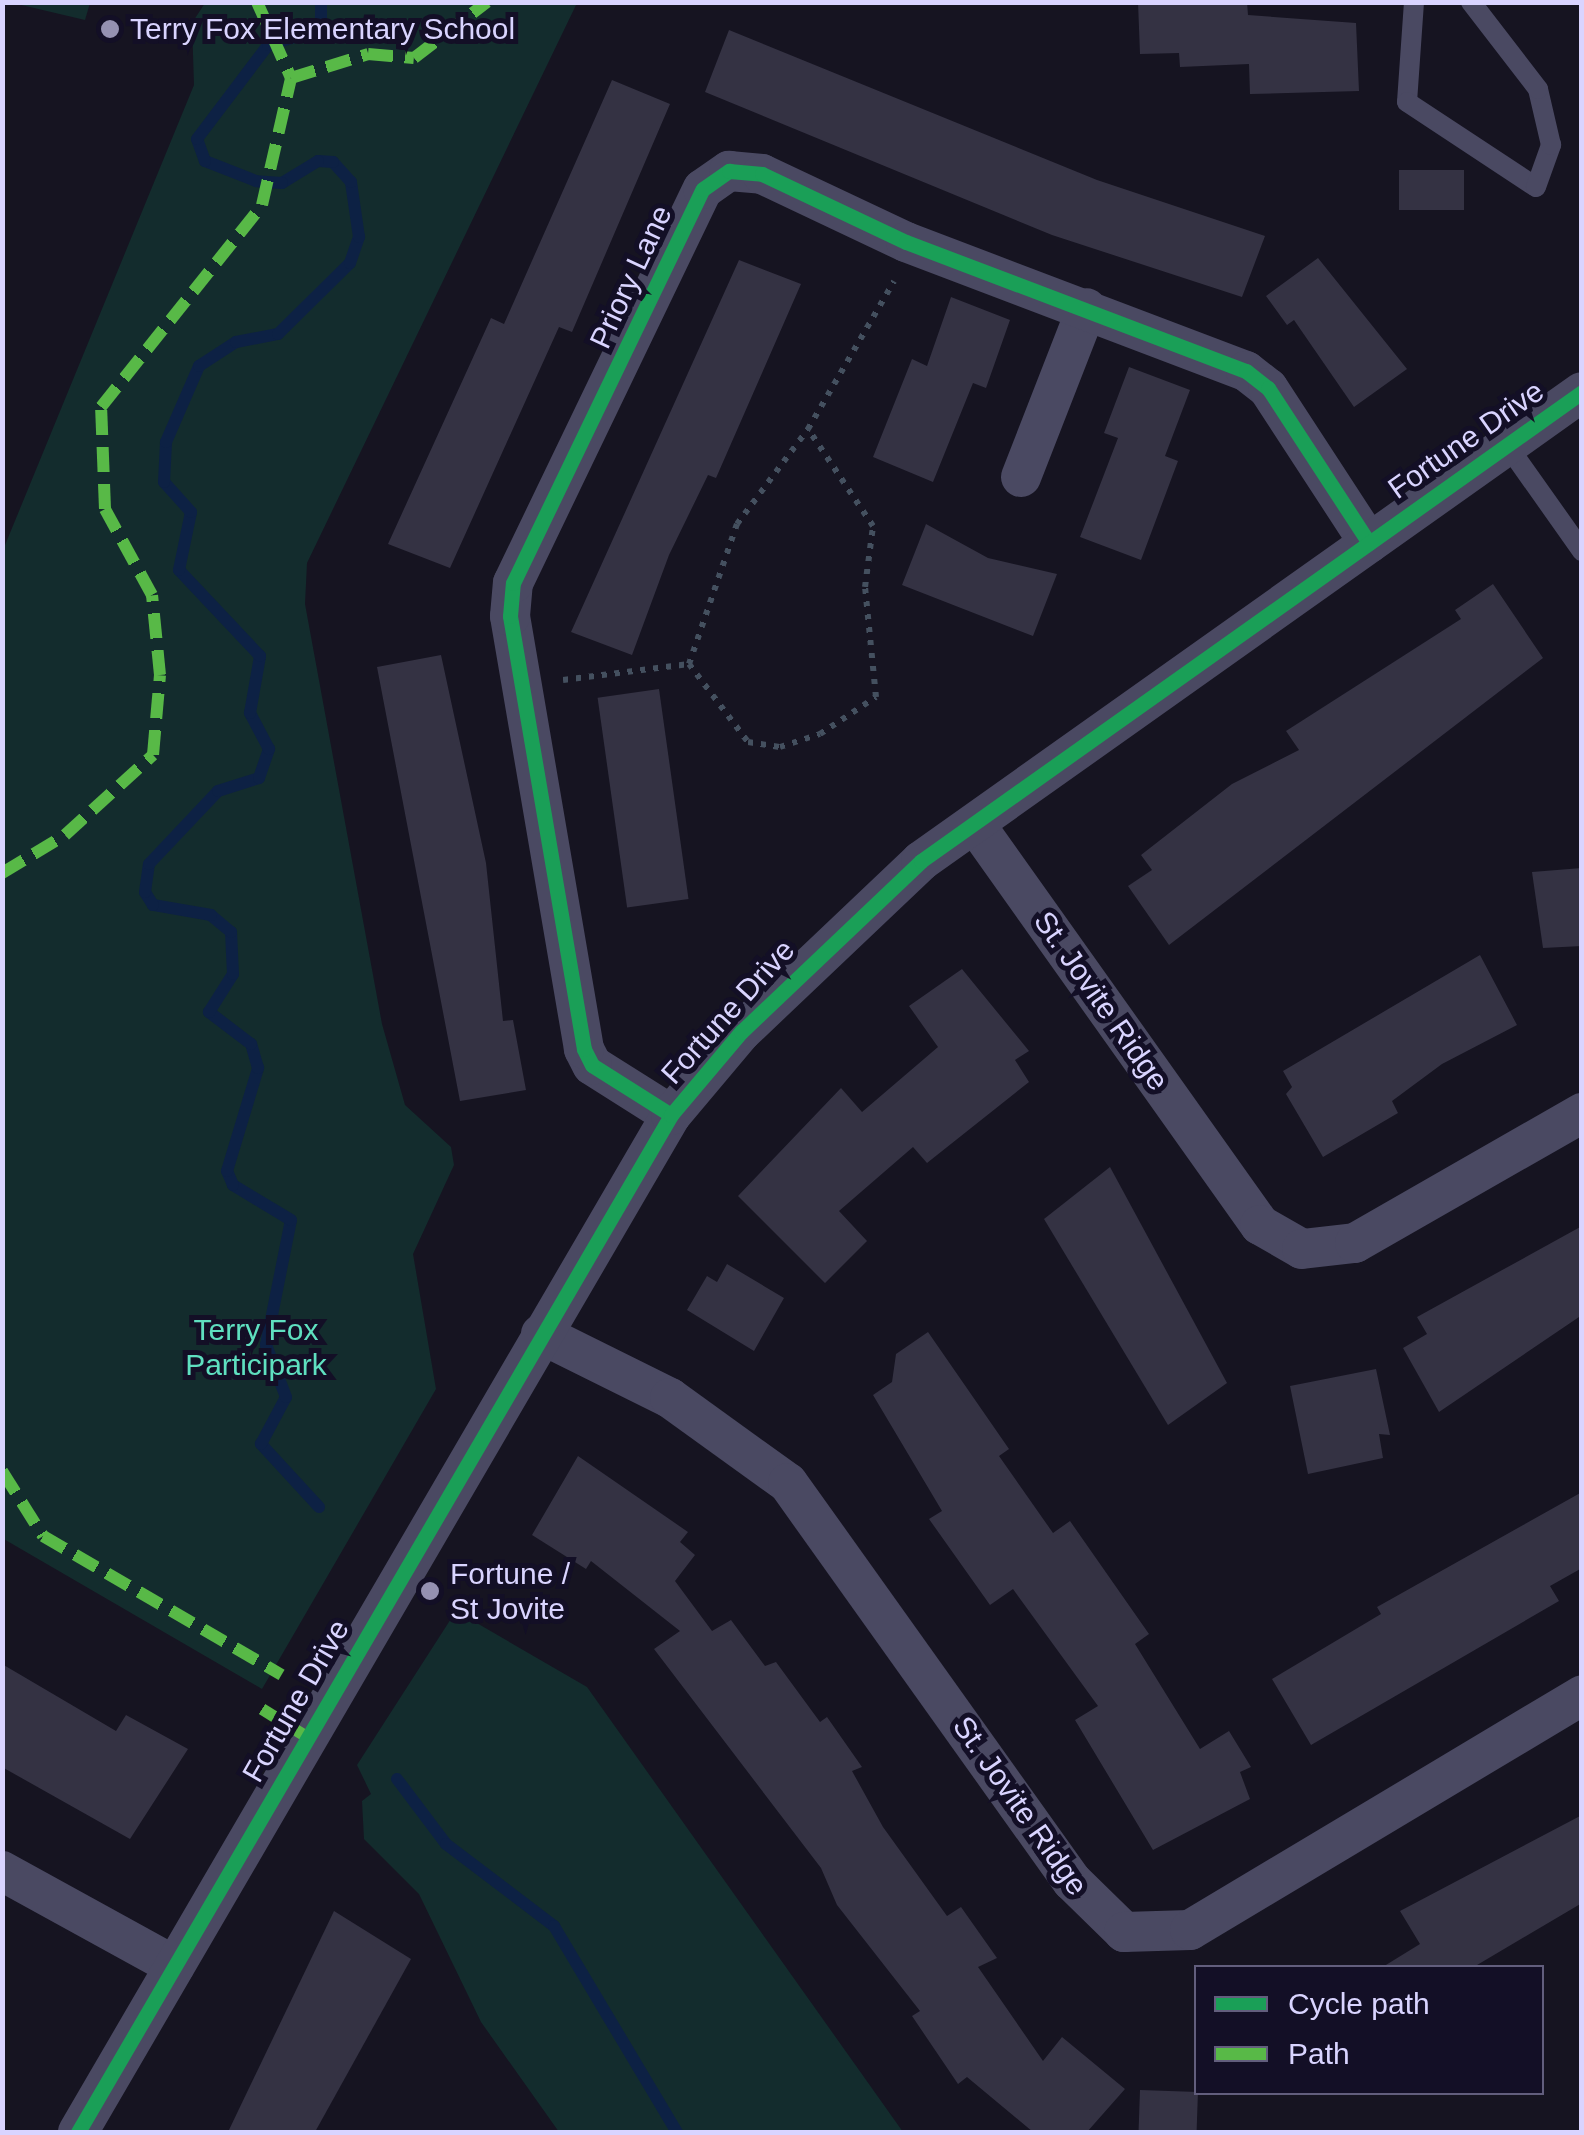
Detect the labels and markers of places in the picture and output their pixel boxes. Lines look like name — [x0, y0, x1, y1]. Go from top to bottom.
place label: Terry Fox Elementary School — [130, 11, 515, 47]
marker: Terry Fox Elementary School — [99, 18, 121, 40]
place label: Fortune / St Jovite — [450, 1556, 570, 1626]
marker: Fortune / St Jovite — [419, 1580, 441, 1602]

